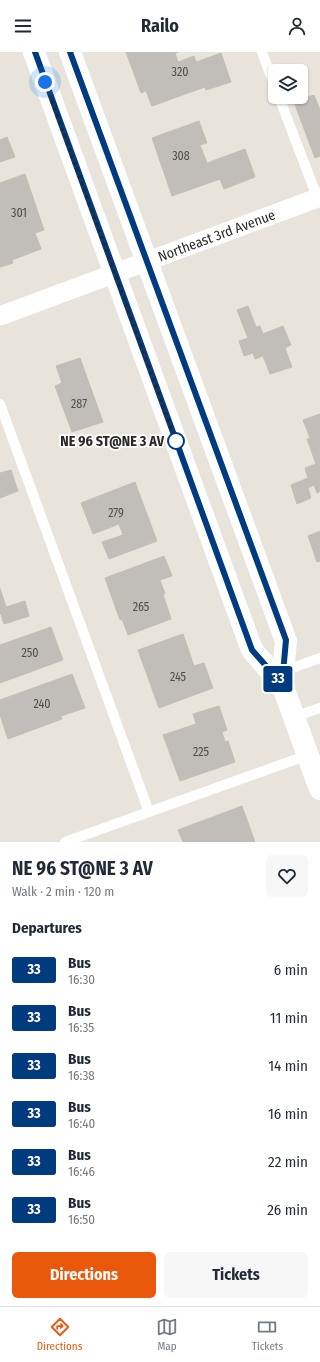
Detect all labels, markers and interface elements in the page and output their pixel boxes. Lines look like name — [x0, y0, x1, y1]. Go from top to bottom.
icon: menu — [12, 15, 34, 37]
text: Railo — [141, 15, 179, 37]
icon: person — [286, 15, 308, 37]
map controls — [268, 64, 308, 104]
button: layers — [268, 64, 308, 104]
house number: 320 — [172, 65, 188, 79]
your location — [35, 72, 55, 92]
house number: 308 — [172, 149, 190, 163]
house number: 301 — [11, 206, 27, 220]
street label: Northeast 3rd Avenue — [156, 206, 278, 266]
house number: 287 — [71, 397, 87, 411]
marker: NE 96 ST@NE 3 AV — [167, 432, 185, 450]
place label: NE 96 ST@NE 3 AV — [60, 433, 165, 450]
house number: 279 — [108, 506, 124, 520]
house number: 265 — [133, 600, 150, 614]
house number: 250 — [21, 646, 39, 660]
line badge: 33 — [260, 666, 296, 692]
house number: 245 — [170, 670, 187, 684]
text: 33 — [271, 670, 285, 687]
house number: 240 — [33, 697, 51, 711]
house number: 225 — [193, 745, 210, 759]
button: heart — [266, 855, 308, 897]
text: NE 96 ST@NE 3 AV — [12, 857, 153, 880]
text: Walk · 2 min · 120 m — [12, 884, 114, 899]
text: Departures — [12, 919, 82, 937]
text: Bus — [68, 954, 91, 972]
text: 33 — [27, 961, 41, 978]
text: 6 min — [274, 961, 308, 979]
text: 16:30 — [68, 972, 95, 987]
text: Bus — [68, 1002, 91, 1020]
text: 33 — [27, 1009, 41, 1026]
text: 11 min — [270, 1009, 308, 1027]
text: 16:35 — [68, 1020, 94, 1035]
text: Bus — [68, 1050, 91, 1068]
text: 33 — [27, 1057, 41, 1074]
text: 14 min — [268, 1057, 308, 1075]
text: 16:38 — [68, 1068, 95, 1083]
text: Bus — [68, 1098, 91, 1116]
text: 33 — [27, 1105, 41, 1122]
text: 16 min — [268, 1105, 308, 1123]
text: 16:40 — [68, 1116, 95, 1131]
text: Bus — [68, 1146, 91, 1164]
text: 33 — [27, 1153, 41, 1170]
text: 22 min — [268, 1153, 308, 1171]
text: 16:46 — [68, 1164, 95, 1179]
text: Bus — [68, 1194, 91, 1212]
text: 33 — [27, 1201, 41, 1218]
text: 26 min — [267, 1201, 308, 1219]
text: 16:50 — [68, 1212, 95, 1227]
button: Directions — [12, 1252, 156, 1298]
button: Tickets — [164, 1252, 308, 1298]
tab: Directions — [37, 1316, 82, 1353]
tab: Map — [156, 1316, 178, 1353]
tab: Tickets — [252, 1316, 283, 1353]

